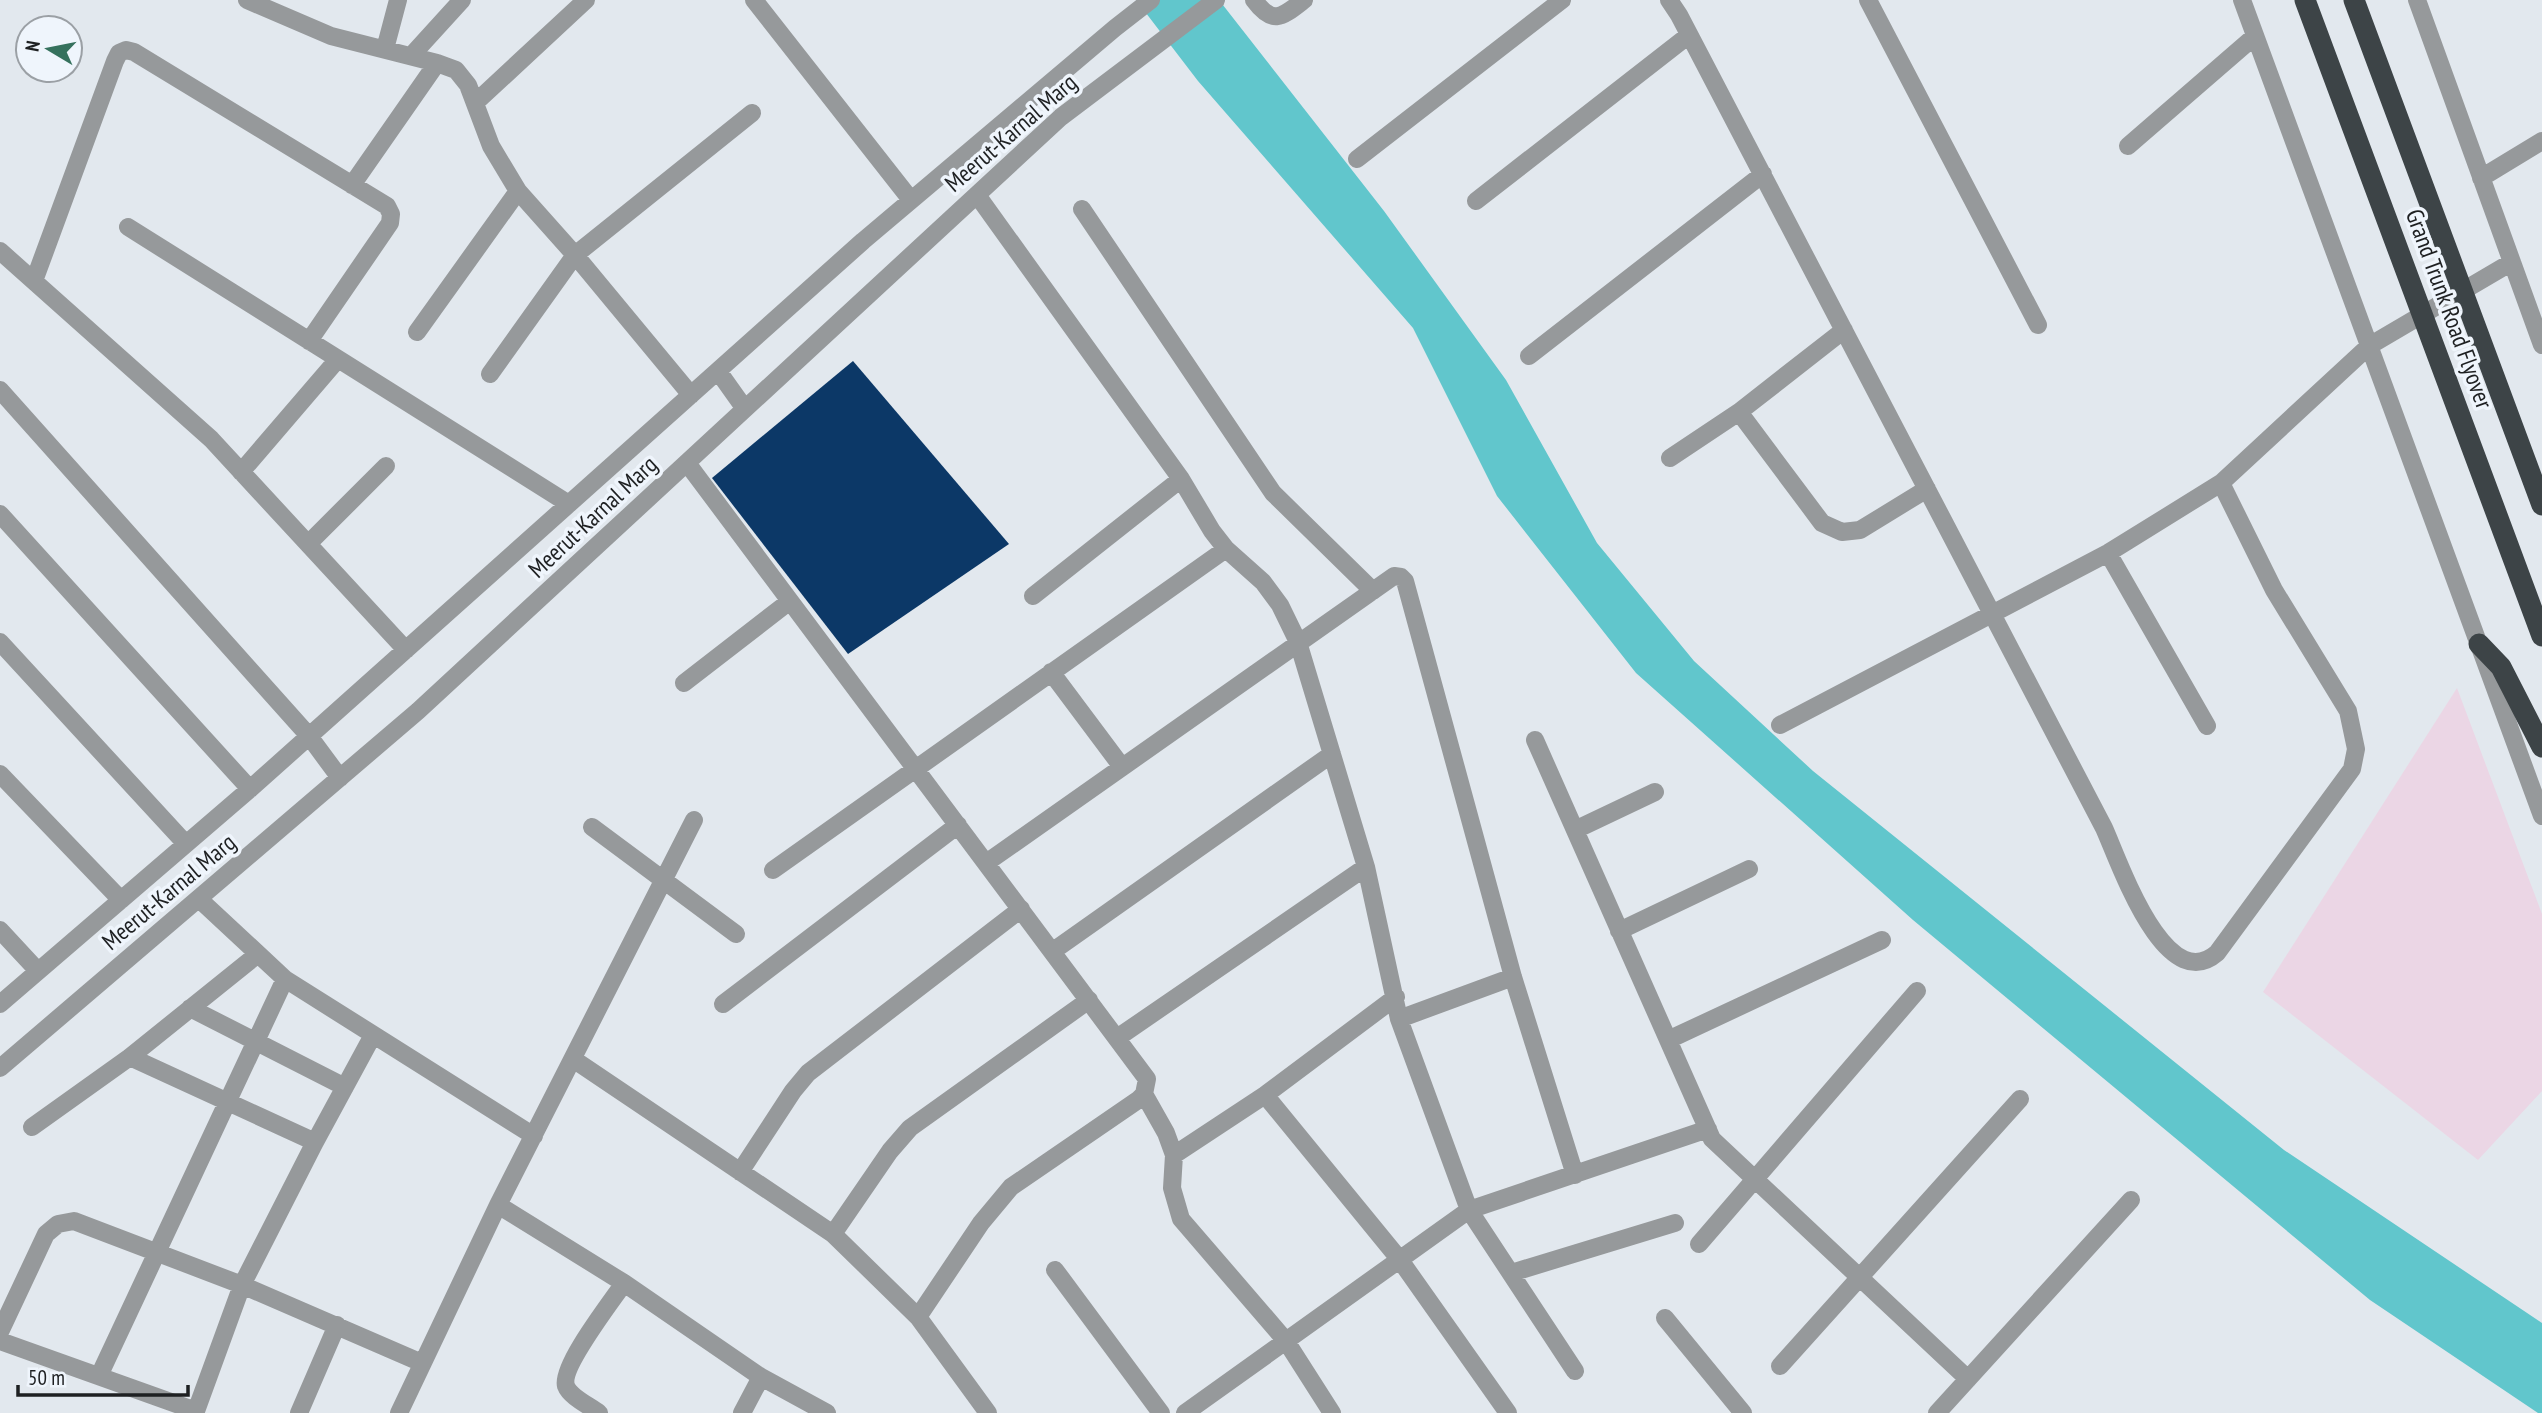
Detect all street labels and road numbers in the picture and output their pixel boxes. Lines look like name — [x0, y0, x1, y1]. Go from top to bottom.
street label: Meerut-Karnal Marg — [938, 67, 1083, 198]
street label: Grand Trunk Road Flyover — [2399, 205, 2500, 413]
street label: Meerut-Karnal Marg — [522, 449, 664, 584]
street label: Meerut-Karnal Marg — [95, 827, 242, 957]

